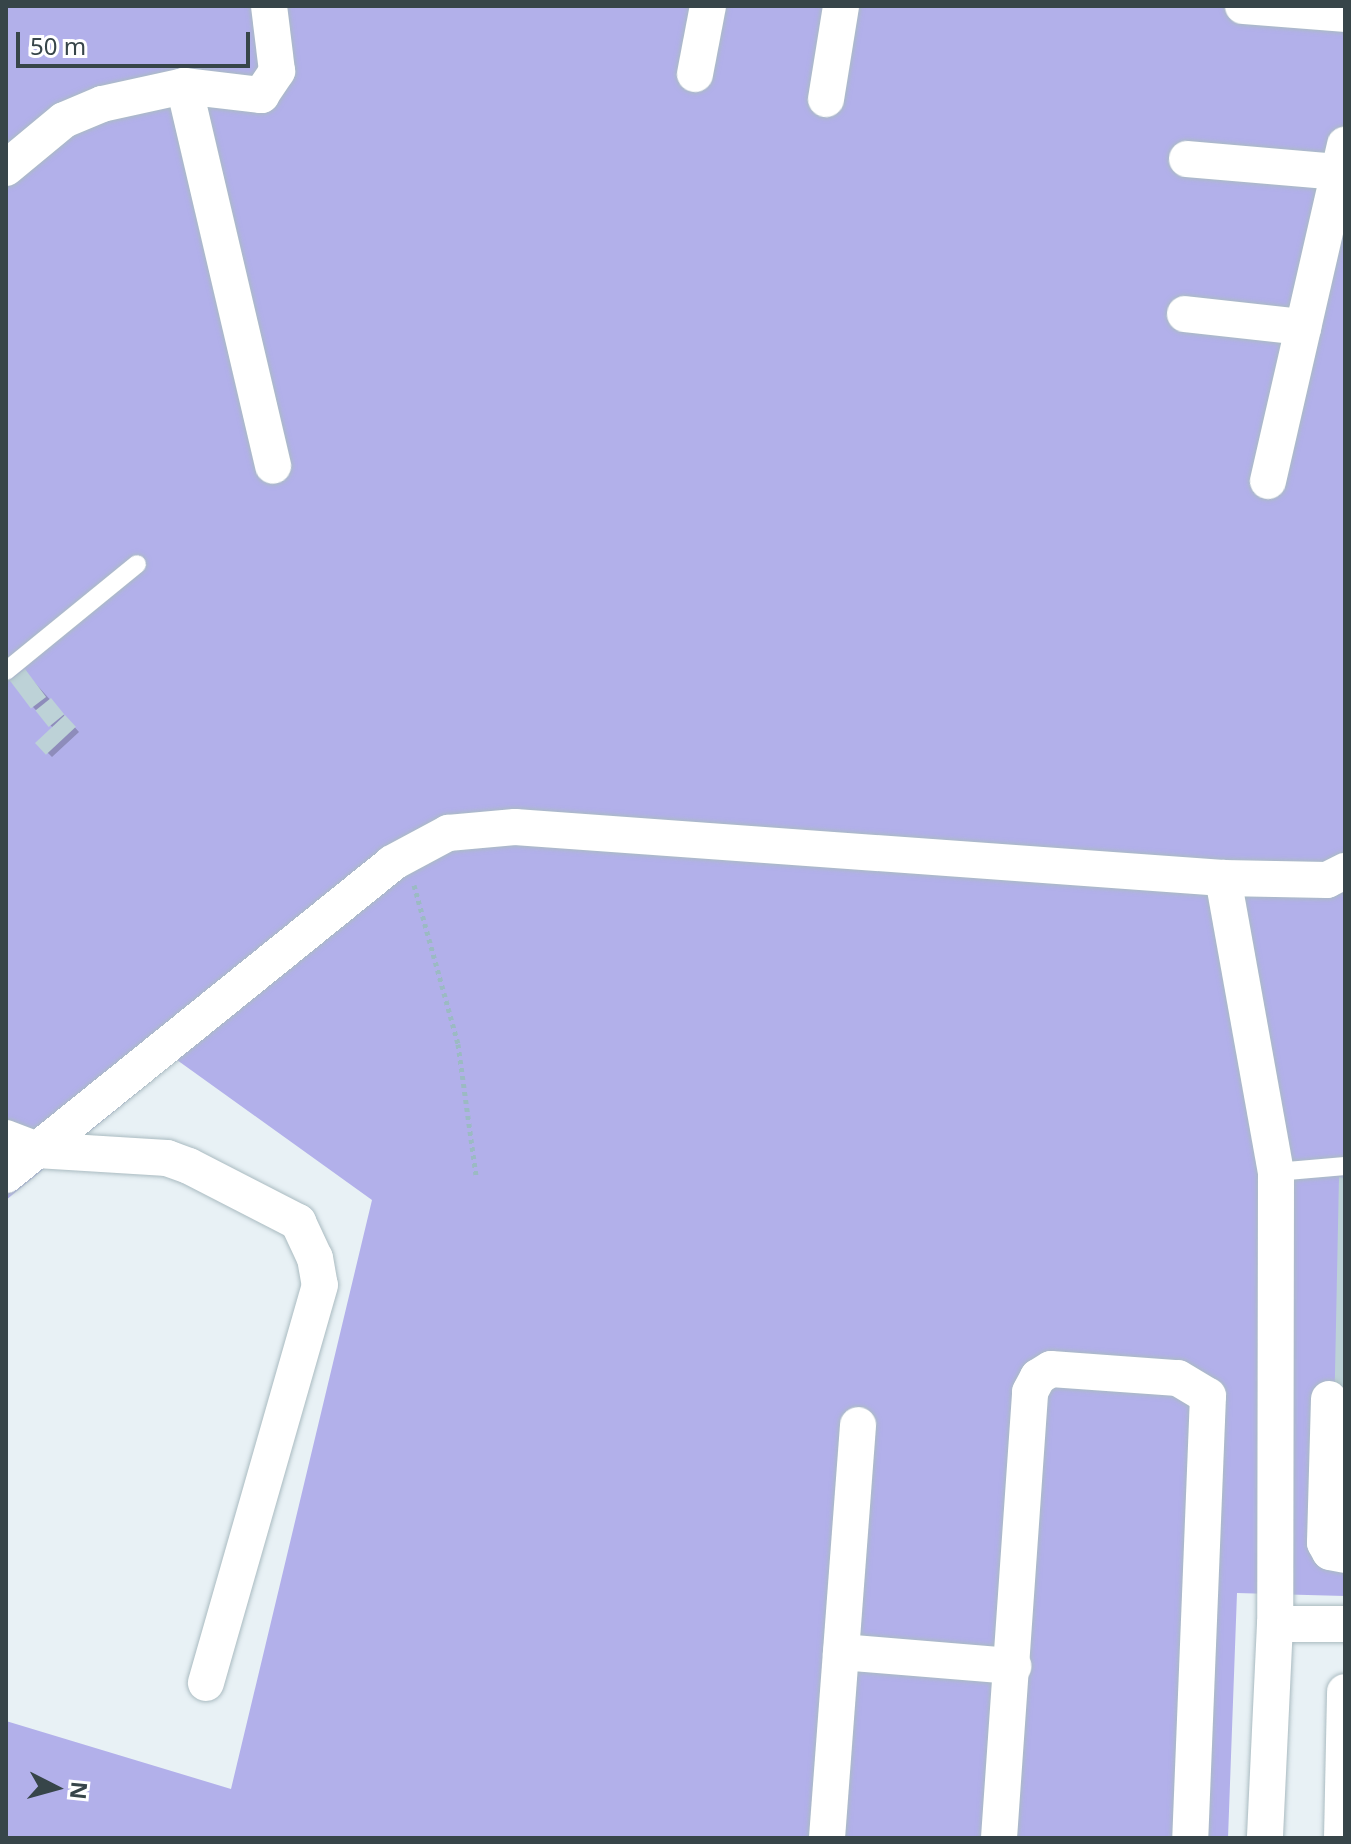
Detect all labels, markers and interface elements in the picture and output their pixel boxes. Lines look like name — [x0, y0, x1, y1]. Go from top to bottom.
scale bar — [20, 16, 254, 66]
text: 50 m — [30, 29, 86, 62]
north arrow — [16, 1748, 96, 1828]
text: N — [64, 1780, 96, 1801]

